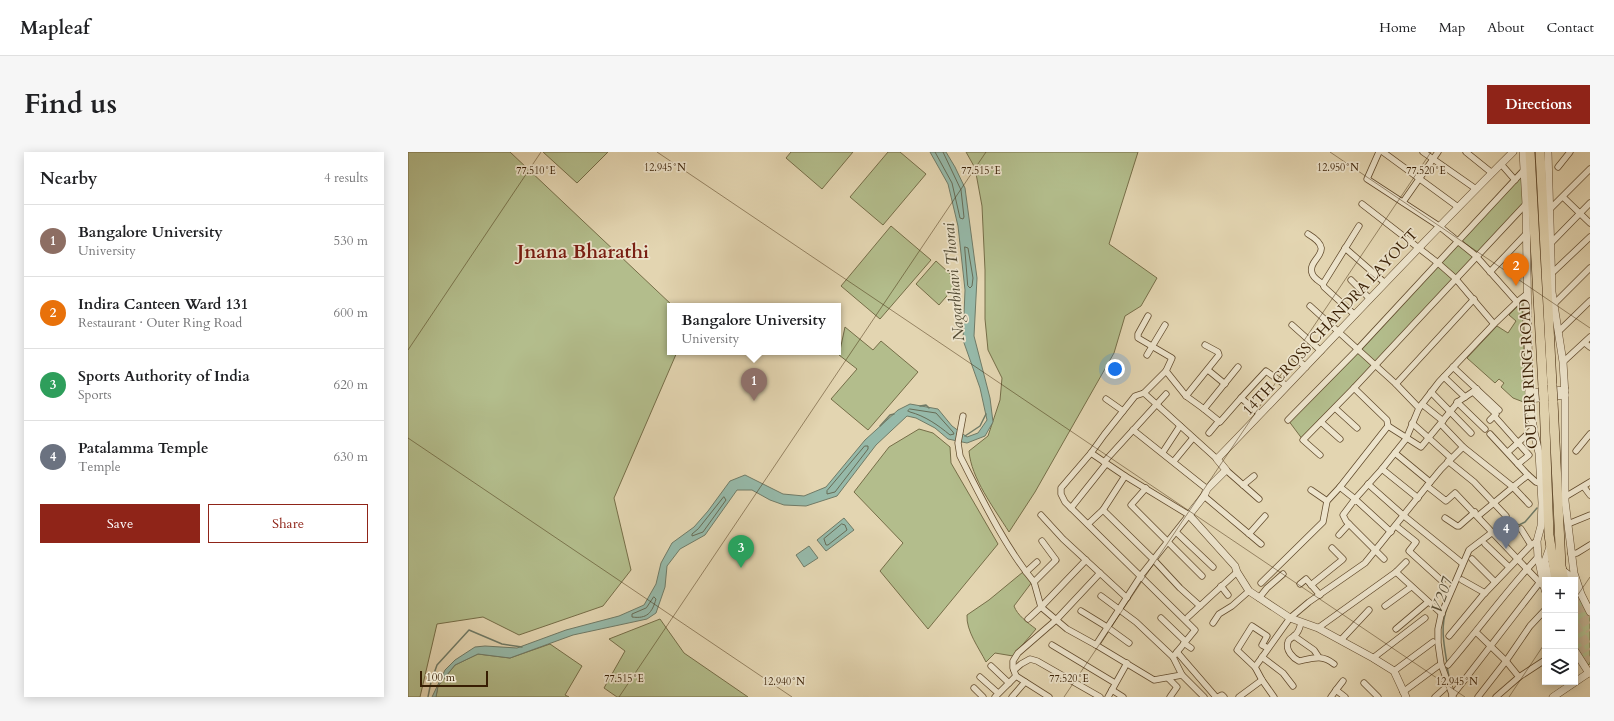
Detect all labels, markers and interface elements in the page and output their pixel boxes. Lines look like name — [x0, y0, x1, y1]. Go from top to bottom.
text: Mapleaf — [20, 15, 90, 41]
text: Home — [1379, 18, 1417, 37]
text: Map — [1439, 18, 1465, 37]
text: About — [1487, 18, 1524, 37]
text: Contact — [1546, 18, 1594, 37]
text: Find us — [24, 85, 117, 123]
button: Directions — [1487, 85, 1590, 124]
text: 12.945°N — [644, 161, 686, 175]
text: 12.950°N — [1317, 161, 1359, 175]
text: 77.510°E — [516, 164, 556, 178]
text: 77.515°E — [961, 164, 1001, 178]
text: 77.520°E — [1406, 164, 1446, 178]
text: Nearby — [40, 167, 97, 190]
text: 4 results — [324, 169, 368, 187]
water label: Nagarbhavi Thorai — [938, 221, 970, 342]
text: Bangalore University — [78, 222, 223, 242]
street label: 14TH CROSS CHANDRA LAYOUT — [1238, 224, 1422, 420]
text: 1 — [50, 232, 56, 250]
text: 530 m — [334, 232, 368, 250]
district label: Jnana Bharathi — [514, 239, 649, 265]
text: University — [78, 242, 136, 260]
pin: 2 — [1503, 253, 1529, 286]
text: Indira Canteen Ward 131 — [78, 294, 249, 314]
street label: OUTER RING ROAD — [1514, 298, 1542, 450]
popup — [667, 303, 841, 355]
text: 2 — [50, 304, 56, 322]
text: 600 m — [334, 304, 368, 322]
text: Bangalore University — [682, 310, 826, 330]
text: Restaurant · Outer Ring Road — [78, 314, 242, 332]
text: University — [682, 330, 739, 348]
your location — [1105, 359, 1125, 379]
text: Sports Authority of India — [78, 366, 250, 386]
pin: 1 — [741, 368, 767, 401]
text: 3 — [50, 376, 56, 394]
text: 620 m — [334, 376, 368, 394]
text: Sports — [78, 386, 112, 404]
text: Patalamma Temple — [78, 438, 208, 458]
text: 4 — [50, 448, 56, 466]
text: 630 m — [334, 448, 368, 466]
text: Temple — [78, 458, 121, 476]
button: Save — [40, 504, 200, 543]
button: Share — [208, 504, 368, 543]
pin: 4 — [1493, 516, 1519, 549]
pin: 3 — [728, 535, 754, 568]
water label: V207 — [1426, 573, 1459, 616]
map controls — [1542, 577, 1578, 685]
button: + — [1542, 577, 1578, 613]
button: − — [1542, 613, 1578, 649]
button: layers — [1542, 649, 1578, 685]
scale bar — [420, 669, 488, 688]
text: 100 m — [426, 670, 455, 685]
text: 77.515°E — [604, 672, 644, 686]
text: 77.520°E — [1049, 672, 1089, 686]
text: 12.940°N — [763, 675, 805, 689]
text: 12.945°N — [1436, 675, 1478, 689]

